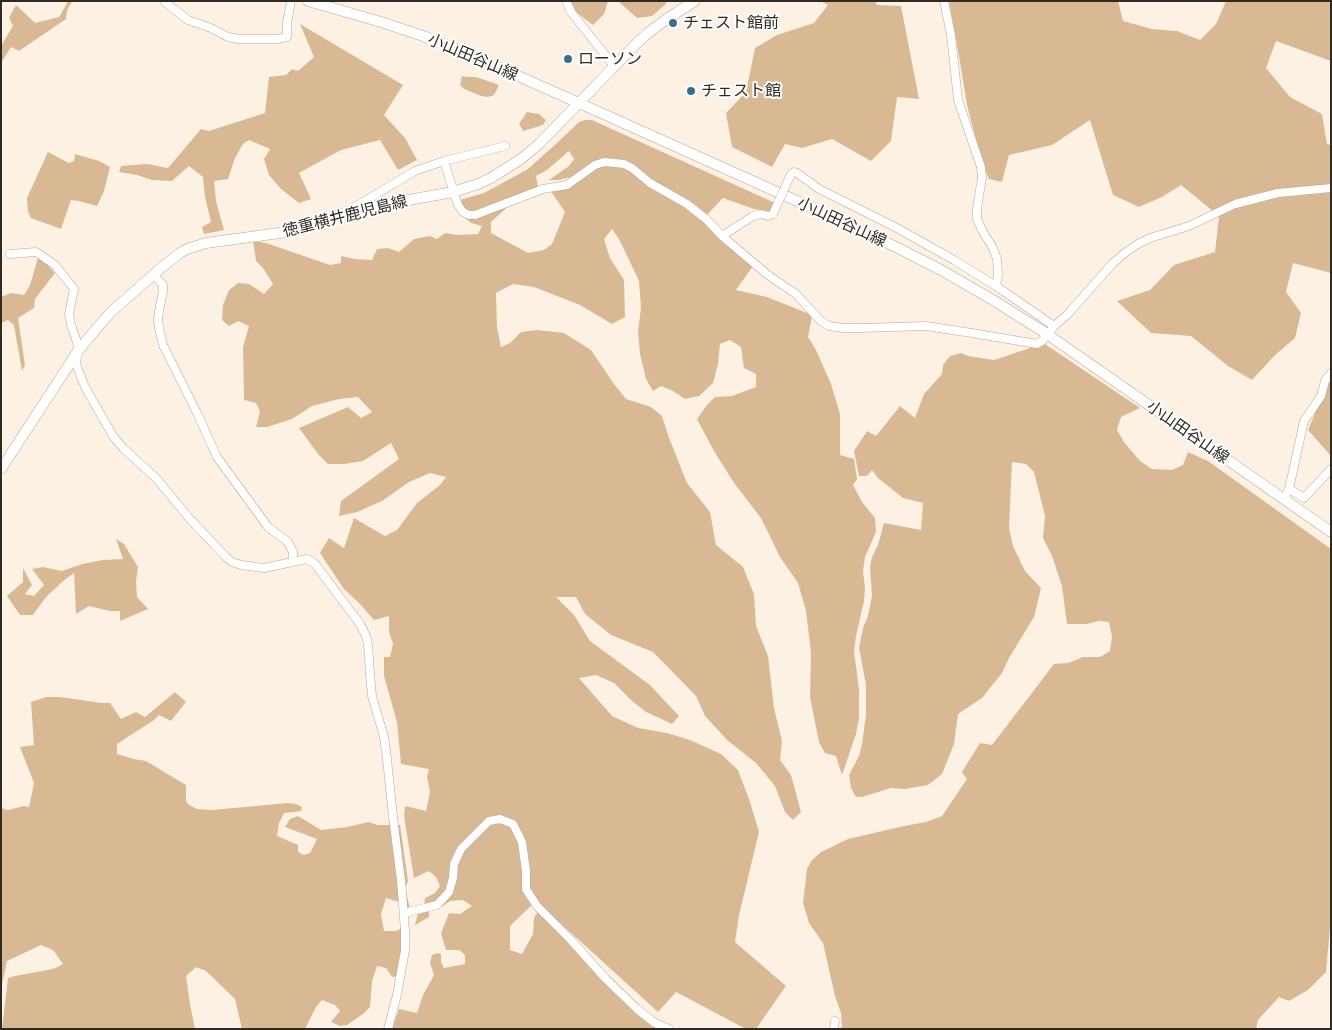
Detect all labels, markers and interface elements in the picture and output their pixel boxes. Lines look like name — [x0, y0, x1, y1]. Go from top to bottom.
place label: チェスト館前 — [683, 13, 779, 33]
marker: チェスト館前 — [667, 17, 679, 29]
street label: 小山田谷山線 — [425, 29, 521, 85]
place label: ローソン — [578, 49, 642, 69]
marker: ローソン — [562, 53, 574, 65]
place label: チェスト館 — [701, 81, 781, 101]
marker: チェスト館 — [685, 85, 697, 97]
street label: 徳重横井鹿児島線 — [281, 191, 409, 241]
street label: 小山田谷山線 — [794, 193, 890, 251]
street label: 小山田谷山線 — [1143, 397, 1233, 467]

